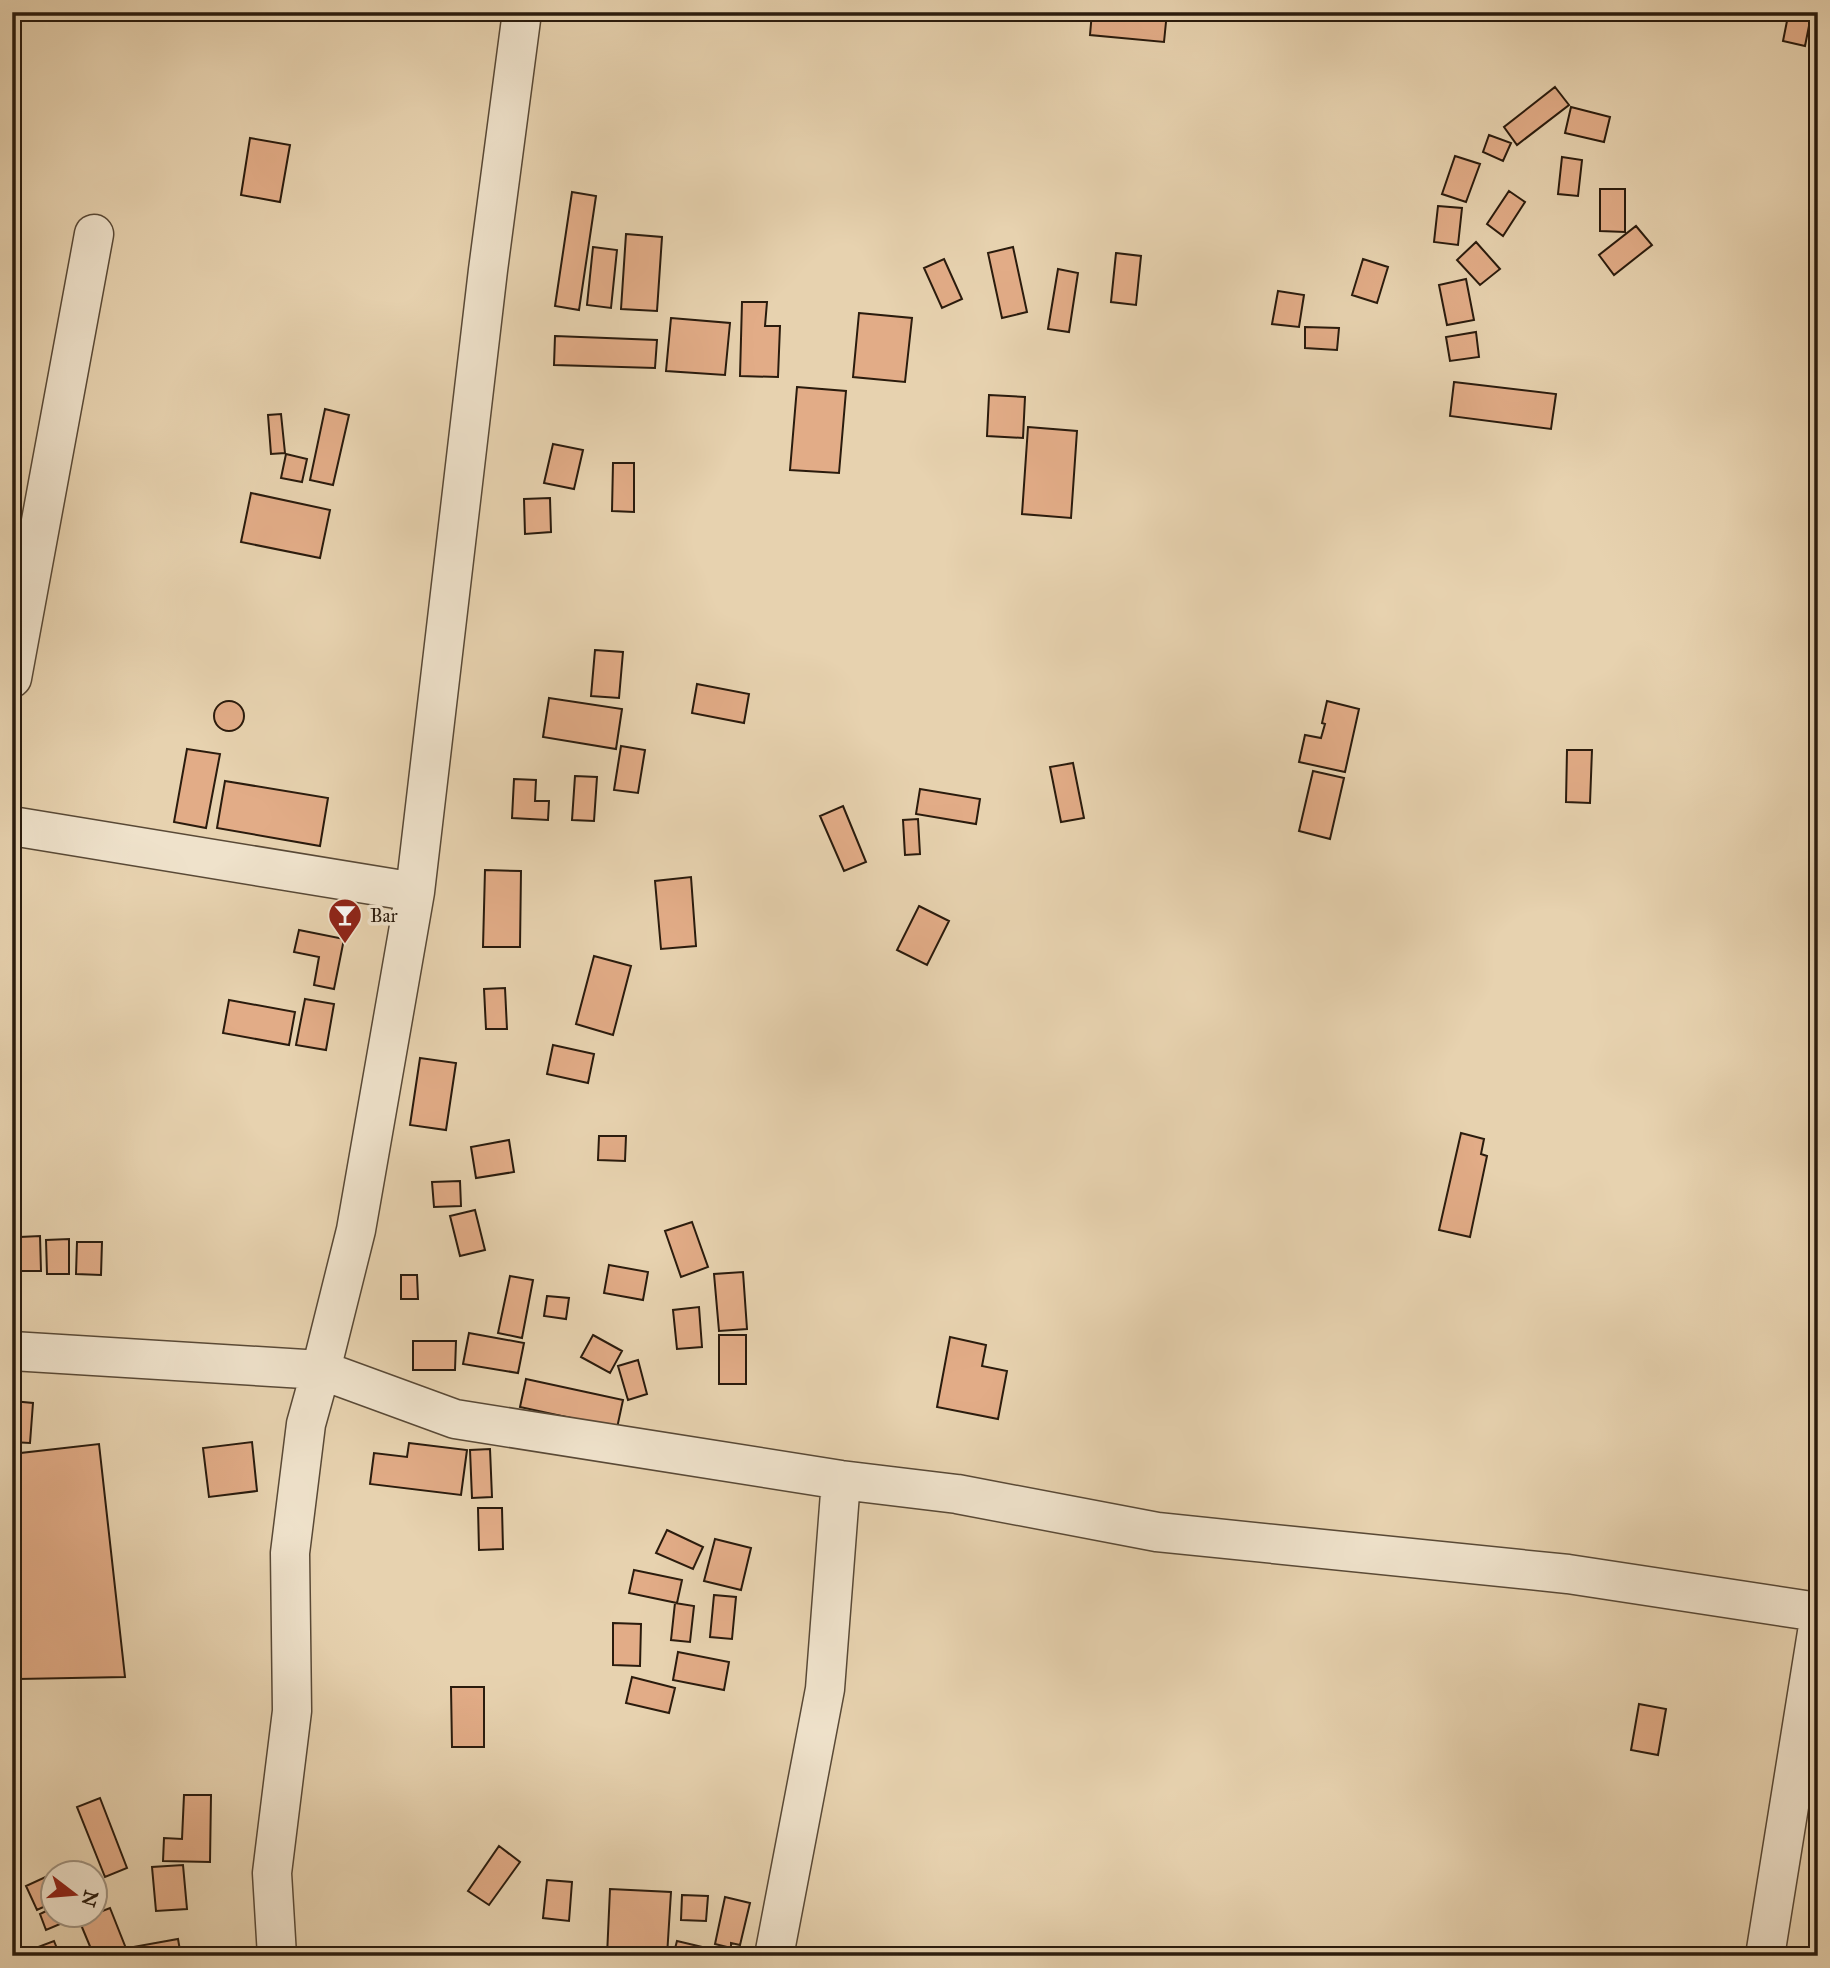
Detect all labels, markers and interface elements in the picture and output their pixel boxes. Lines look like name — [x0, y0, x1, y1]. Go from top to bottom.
bar icon: Bar — [326, 896, 364, 945]
place label: Bar — [370, 904, 399, 927]
north arrow — [38, 1860, 108, 1930]
text: N — [77, 1888, 103, 1909]

